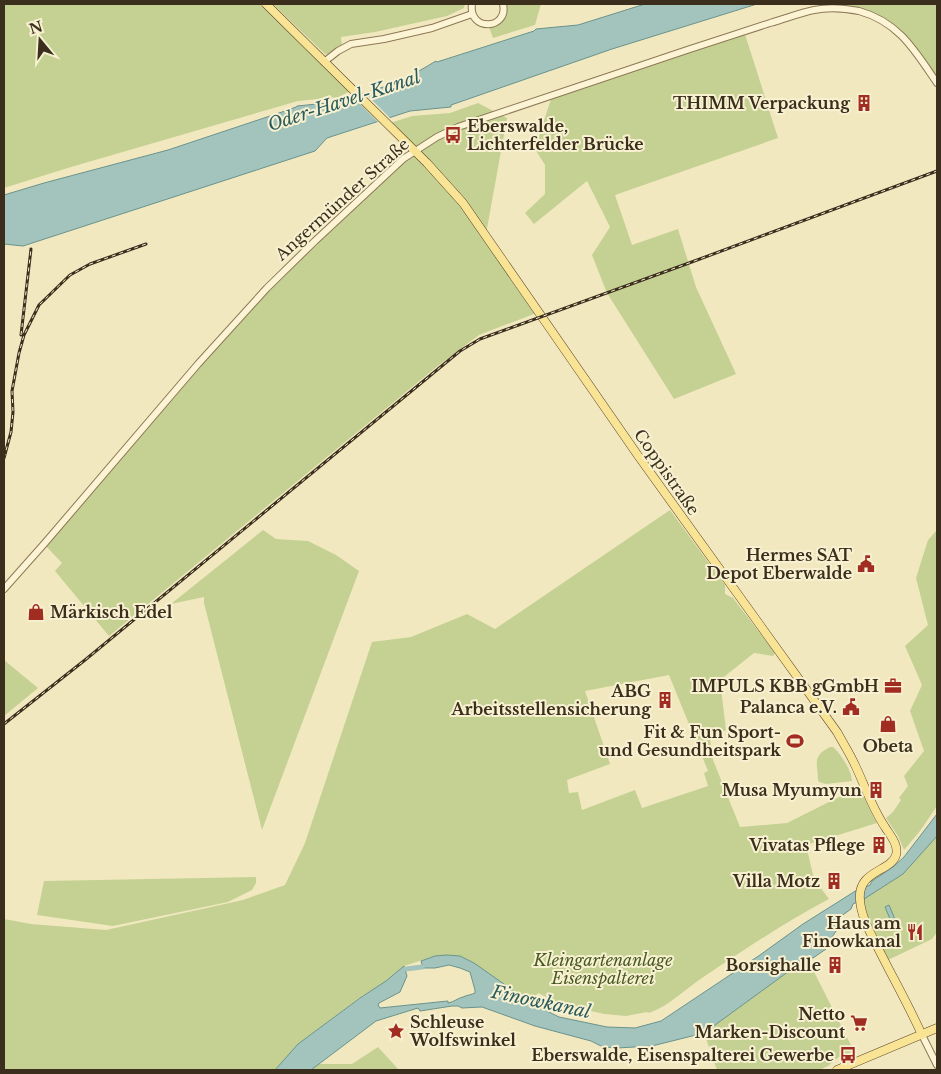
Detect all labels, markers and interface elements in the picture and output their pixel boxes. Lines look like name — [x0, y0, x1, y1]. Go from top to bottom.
north arrow — [15, 15, 65, 65]
text: N — [27, 17, 45, 38]
water label: Oder-Havel-Kanal — [265, 66, 423, 136]
place label: THIMM Verpackung — [673, 93, 851, 113]
building icon: THIMM Verpackung — [854, 93, 874, 113]
place label: Eberswalde, Lichterfelder Brücke — [467, 116, 644, 154]
bus stop icon: Eberswalde, Lichterfelder Brücke — [443, 125, 463, 145]
street label: Angermünder Straße — [270, 134, 413, 265]
street label: Coppistraße — [630, 425, 704, 519]
place label: Hermes SAT Depot Eberwalde — [706, 545, 853, 583]
public building icon: Hermes SAT Depot Eberwalde — [856, 554, 876, 574]
shop icon: Märkisch Edel — [26, 602, 46, 622]
place label: Märkisch Edel — [50, 602, 173, 622]
place label: IMPULS KBB gGmbH — [691, 676, 879, 696]
office icon: IMPULS KBB gGmbH — [883, 676, 903, 696]
place label: ABG Arbeitsstellensicherung — [451, 681, 652, 719]
building icon: ABG Arbeitsstellensicherung — [655, 690, 675, 710]
place label: Palanca e.V. — [740, 697, 837, 717]
public building icon: Palanca e.V. — [841, 697, 861, 717]
shop icon: Obeta — [878, 714, 898, 734]
place label: Fit & Fun Sport- und Gesundheitspark — [599, 722, 781, 760]
sports icon: Fit & Fun Sport- und Gesundheitspark — [785, 731, 805, 751]
place label: Obeta — [863, 736, 913, 756]
place label: Musa Myumyun — [722, 780, 862, 800]
building icon: Musa Myumyun — [866, 780, 886, 800]
place label: Vivatas Pflege — [749, 835, 865, 855]
building icon: Vivatas Pflege — [869, 835, 889, 855]
place label: Villa Motz — [732, 871, 820, 891]
building icon: Villa Motz — [824, 871, 844, 891]
place label: Haus am Finowkanal — [802, 913, 901, 951]
restaurant icon: Haus am Finowkanal — [905, 922, 925, 942]
park label: Kleingartenanlage Eisenspalterei — [533, 950, 673, 988]
place label: Borsighalle — [725, 955, 821, 975]
building icon: Borsighalle — [825, 955, 845, 975]
water label: Finowkanal — [489, 981, 593, 1023]
place label: Netto Marken-Discount — [695, 1004, 846, 1042]
place label: Schleuse Wolfswinkel — [409, 1012, 516, 1050]
supermarket icon: Netto Marken-Discount — [849, 1013, 869, 1033]
place icon: Schleuse Wolfswinkel — [386, 1021, 406, 1041]
place label: Eberswalde, Eisenspalterei Gewerbe — [531, 1045, 834, 1065]
bus stop icon: Eberswalde, Eisenspalterei Gewerbe — [838, 1045, 858, 1065]

